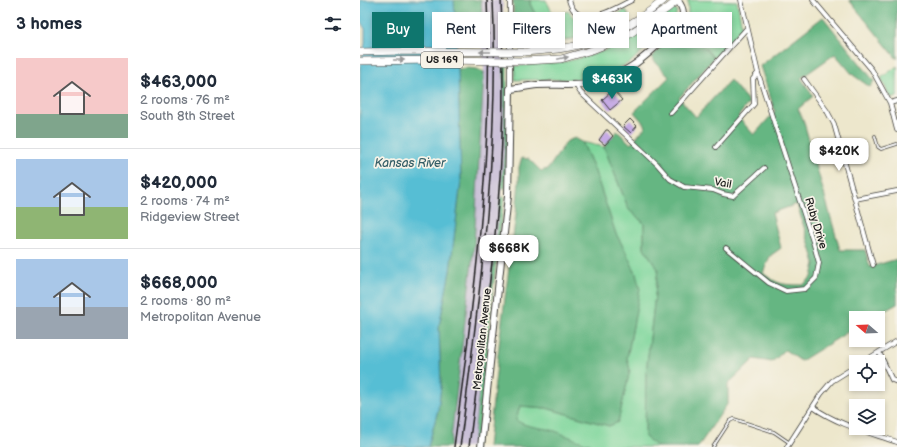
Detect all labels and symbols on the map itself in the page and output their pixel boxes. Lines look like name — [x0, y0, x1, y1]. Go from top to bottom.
one-way arrow — [478, 49, 491, 55]
road number: US 169 — [421, 52, 463, 68]
one-way arrow — [557, 54, 569, 60]
one-way arrow — [393, 57, 406, 63]
pin: $463K — [584, 66, 640, 100]
pin: $420K — [811, 138, 867, 172]
water label: Kansas River — [375, 156, 447, 171]
street label: Vail — [713, 175, 733, 191]
street label: Ruby Drive — [802, 196, 830, 251]
pin: $668K — [481, 235, 537, 269]
street label: Metropolitan Avenue — [470, 287, 494, 391]
north arrow — [849, 311, 885, 347]

